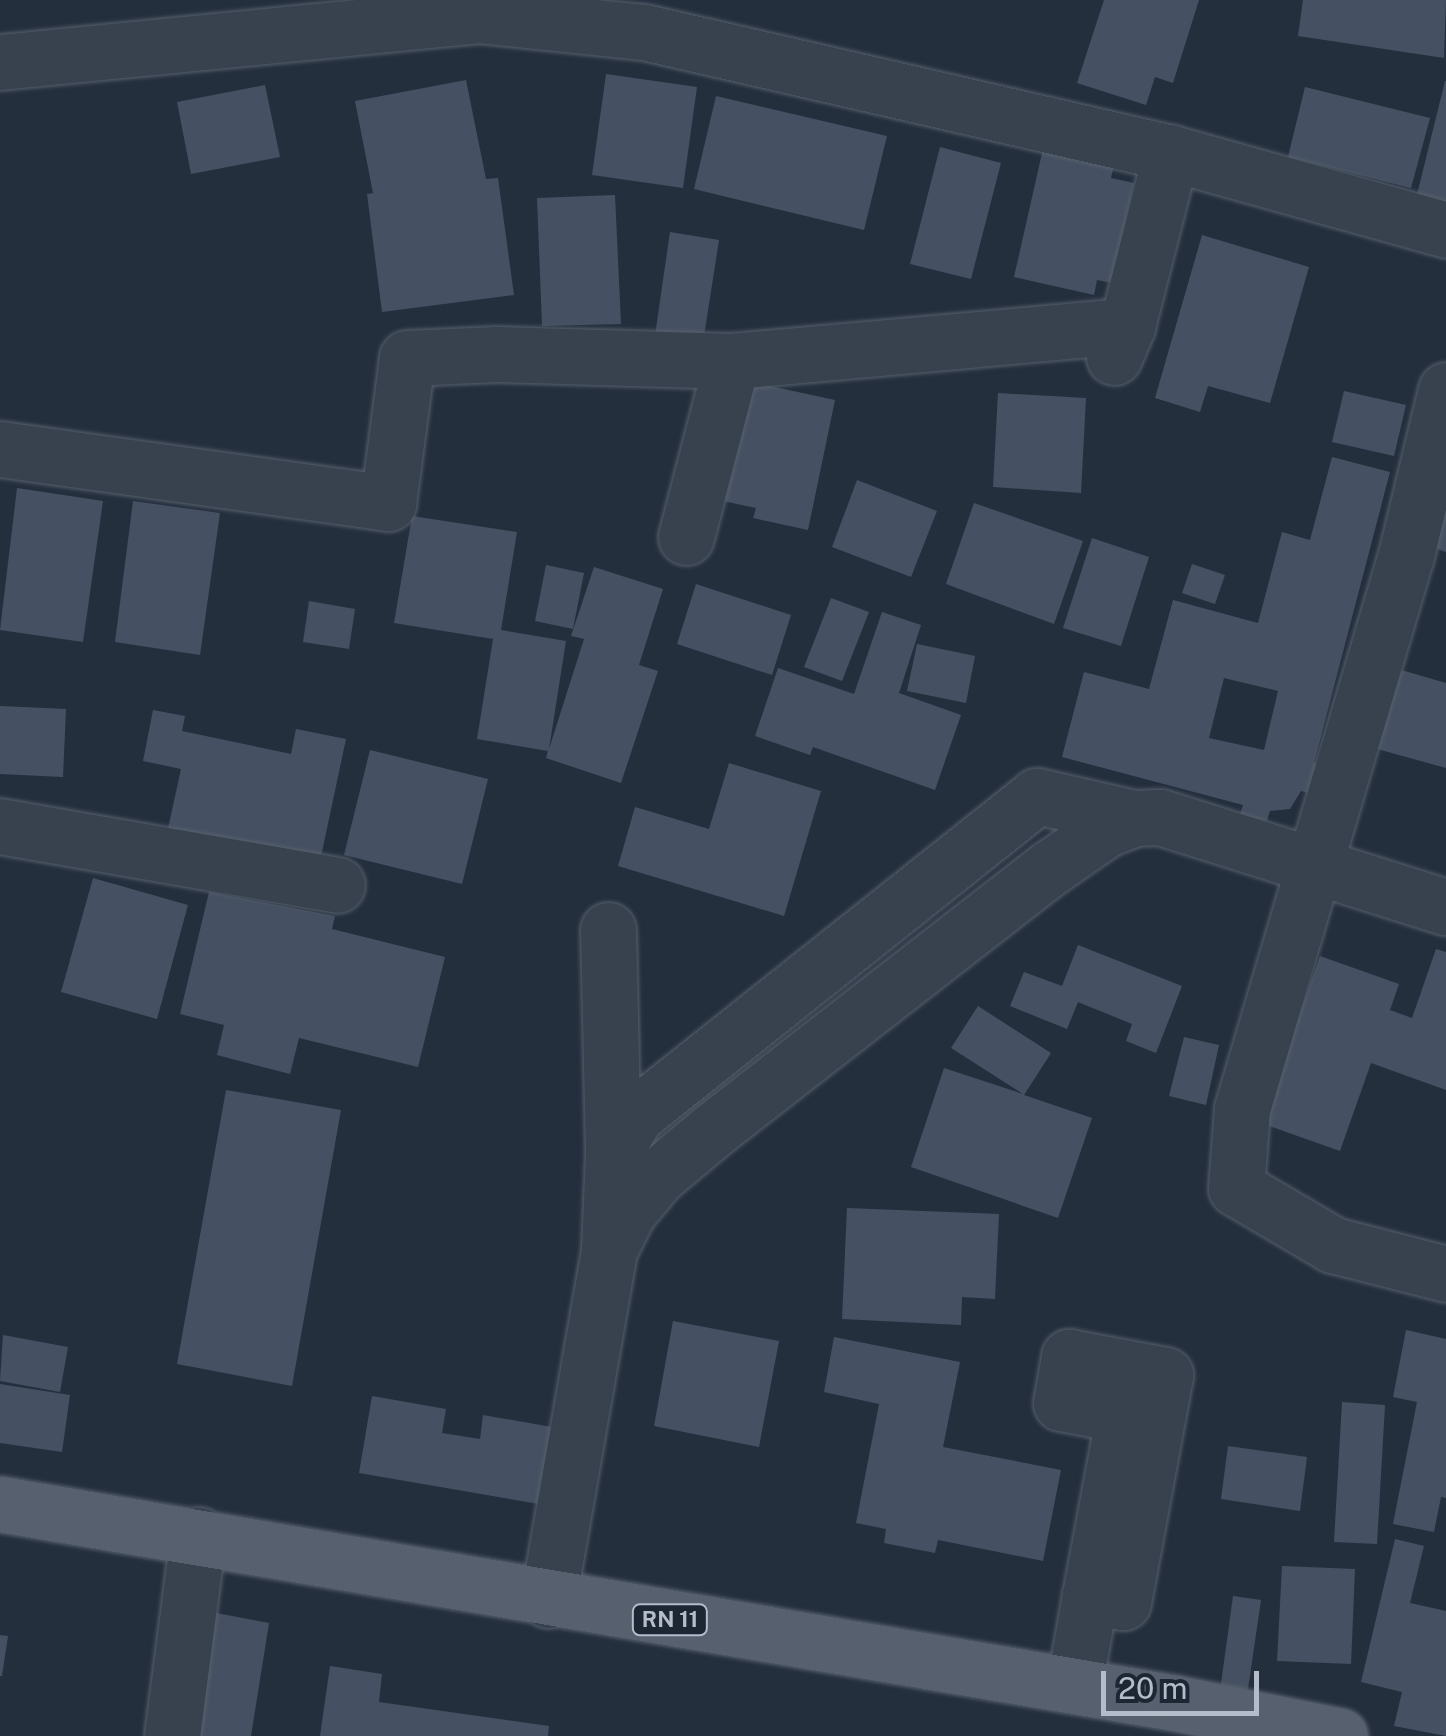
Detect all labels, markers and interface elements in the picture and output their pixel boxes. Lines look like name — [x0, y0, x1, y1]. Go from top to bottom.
road number: RN 11 — [630, 1603, 710, 1637]
scale bar — [1106, 1651, 1264, 1713]
text: 20 m — [1118, 1670, 1187, 1706]

